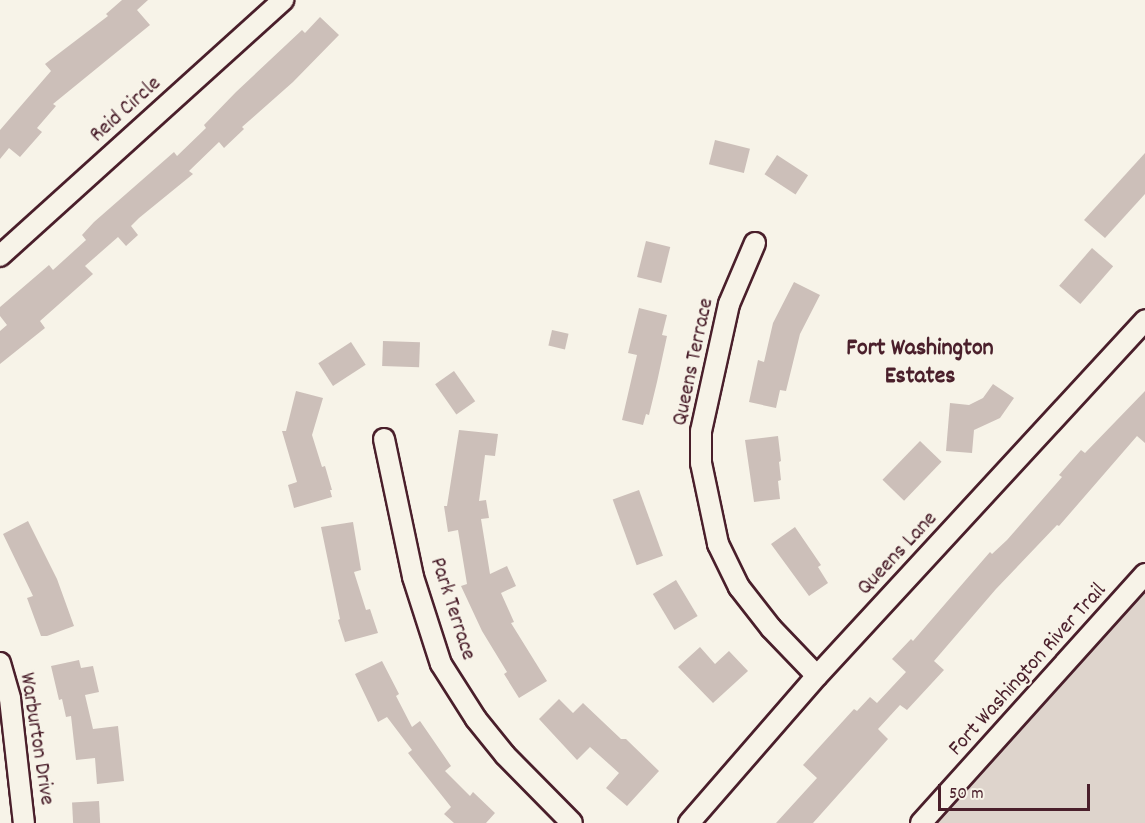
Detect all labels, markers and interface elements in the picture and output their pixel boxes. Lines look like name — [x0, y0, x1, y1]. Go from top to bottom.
street label: Reid Circle — [85, 71, 167, 149]
street label: Queens Terrace — [668, 296, 720, 428]
district label: Fort Washington Estates — [846, 336, 994, 392]
street label: Queens Lane — [852, 506, 944, 602]
street label: Park Terrace — [423, 554, 481, 664]
street label: Fort Washington River Trail — [943, 578, 1113, 762]
street label: Warburton Drive — [12, 671, 60, 807]
scale bar — [941, 772, 1092, 810]
text: 50 m — [949, 782, 984, 807]

